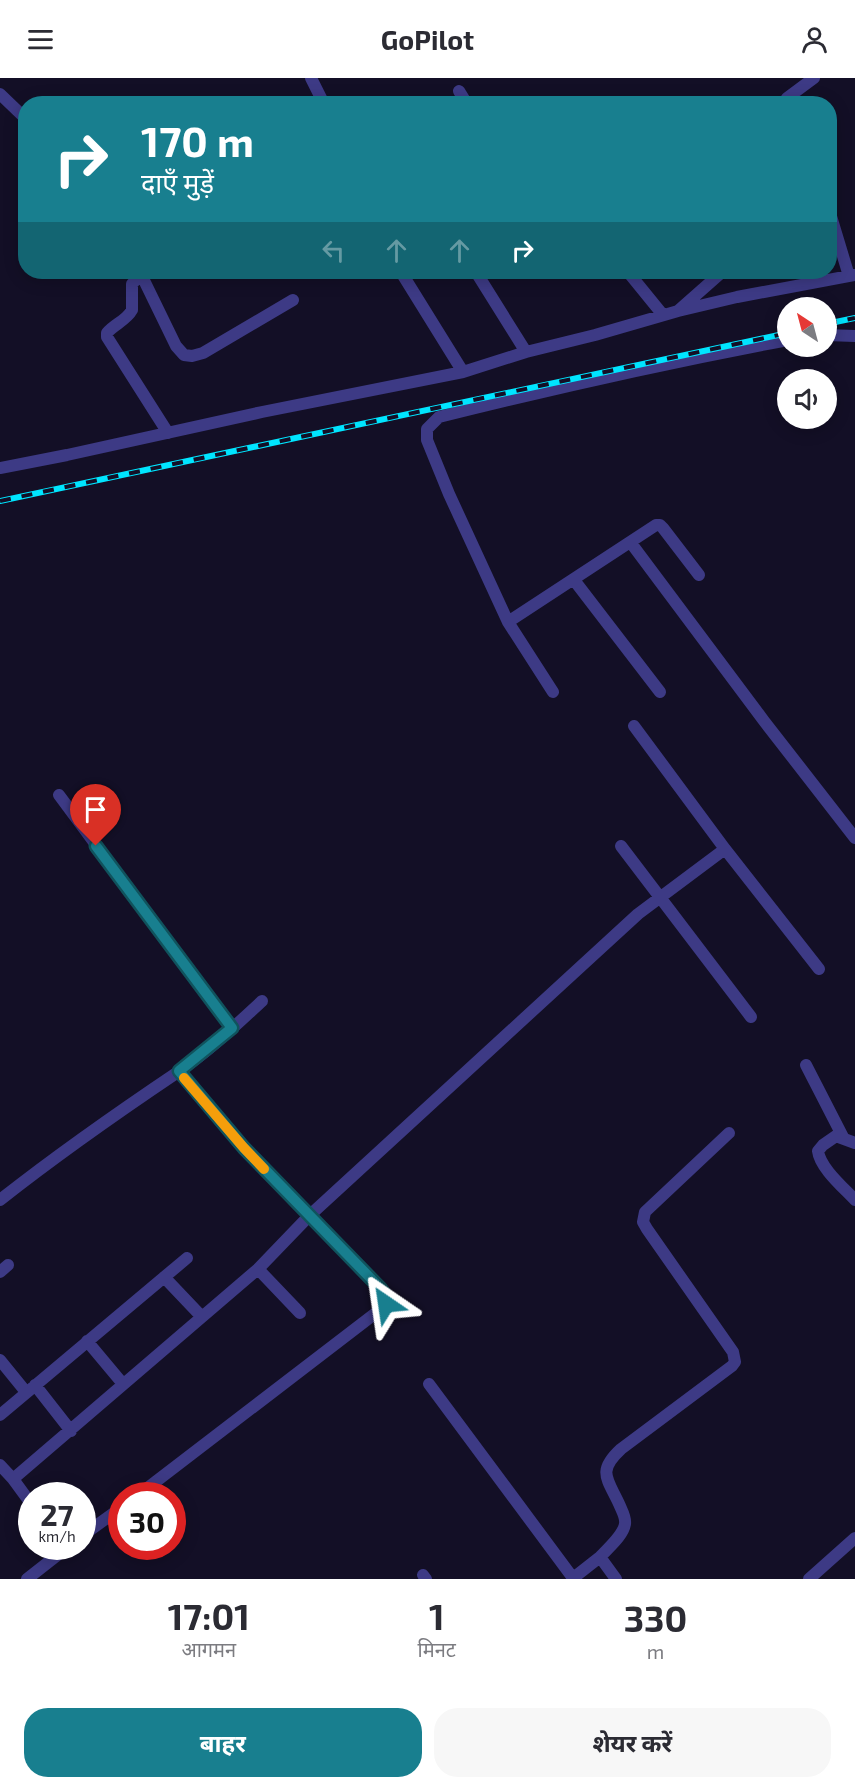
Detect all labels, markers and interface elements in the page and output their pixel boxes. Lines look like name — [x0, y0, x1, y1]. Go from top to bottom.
icon: menu — [24, 23, 57, 56]
text: GoPilot — [381, 23, 474, 55]
icon: person — [798, 23, 831, 56]
text: 170 m — [141, 115, 254, 165]
icon: right — [42, 120, 120, 198]
text: दाएँ मुड़ें — [141, 166, 214, 198]
icon: left — [317, 234, 350, 267]
icon: ahead — [380, 234, 413, 267]
icon: ahead — [443, 234, 476, 267]
icon: right — [506, 234, 539, 267]
north arrow — [777, 297, 837, 357]
map controls — [777, 297, 837, 429]
button: sound — [777, 369, 837, 429]
pin — [70, 784, 121, 846]
icon: arrive — [79, 793, 112, 826]
position arrow — [354, 1272, 418, 1336]
speed limit sign: 30 — [108, 1482, 186, 1560]
text: 27 — [40, 1496, 74, 1532]
text: km/h — [38, 1527, 76, 1545]
text: 17:01 — [168, 1594, 250, 1637]
text: 1 — [429, 1594, 445, 1637]
text: 330 — [624, 1596, 687, 1639]
text: आगमन — [181, 1637, 236, 1661]
text: मिनट — [418, 1637, 456, 1661]
text: m — [647, 1639, 664, 1663]
button: बाहर — [24, 1708, 422, 1777]
button: शेयर करें — [434, 1708, 831, 1777]

